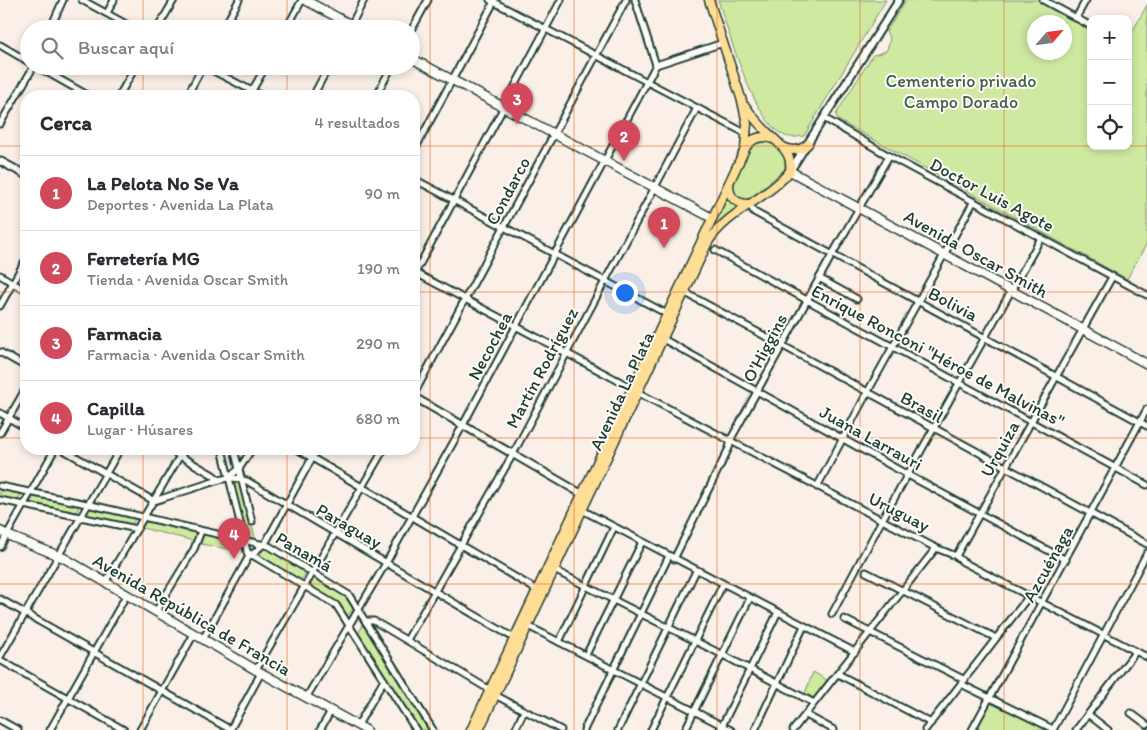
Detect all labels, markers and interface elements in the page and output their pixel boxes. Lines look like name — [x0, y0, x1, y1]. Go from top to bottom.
north arrow — [1027, 15, 1072, 60]
map controls — [1087, 15, 1132, 150]
button: + — [1087, 15, 1132, 60]
search box — [20, 20, 420, 75]
icon: search — [38, 34, 66, 62]
text: Buscar aquí — [78, 36, 174, 59]
button: − — [1087, 60, 1132, 105]
park label: Cementerio privado Campo Dorado — [886, 70, 1036, 113]
pin: 3 — [501, 83, 533, 124]
button: locate — [1087, 105, 1132, 150]
text: Cerca — [40, 110, 92, 135]
text: 4 resultados — [314, 113, 400, 132]
pin: 2 — [608, 120, 640, 161]
street label: Condarco — [481, 153, 535, 229]
street label: Doctor Luis Agote — [926, 153, 1058, 237]
text: La Pelota No Se Va — [87, 172, 239, 195]
text: 1 — [52, 184, 60, 203]
text: 90 m — [365, 184, 400, 203]
text: Deportes · Avenida La Plata — [87, 195, 274, 214]
street label: Avenida Oscar Smith — [900, 205, 1052, 303]
pin: 1 — [648, 207, 680, 248]
text: Ferretería MG — [87, 247, 200, 270]
text: 2 — [52, 259, 60, 278]
text: 190 m — [357, 259, 400, 278]
text: Tienda · Avenida Oscar Smith — [87, 270, 288, 289]
your location — [612, 280, 638, 306]
street label: Enrique Ronconi "Héroe de Malvinas" — [808, 280, 1068, 432]
street label: Bolivia — [925, 282, 982, 326]
street label: Martín Rodríguez — [501, 303, 583, 432]
street label: Necochea — [463, 308, 517, 384]
street label: O'Higgins — [738, 310, 792, 386]
text: Farmacia — [87, 322, 162, 345]
street label: Avenida La Plata — [585, 328, 659, 454]
text: 3 — [52, 334, 60, 353]
text: 290 m — [356, 334, 400, 353]
text: Farmacia · Avenida Oscar Smith — [87, 345, 305, 364]
street label: Brasil — [897, 386, 947, 428]
text: Capilla — [87, 397, 145, 420]
street label: Juana Larrauri — [816, 401, 926, 475]
text: 4 — [51, 409, 61, 428]
text: 680 m — [356, 409, 400, 428]
street label: Urquiza — [976, 417, 1025, 481]
text: Lugar · Húsares — [87, 420, 193, 439]
street label: Uruguay — [865, 487, 934, 537]
street label: Paraguay — [312, 498, 386, 554]
pin: 4 — [218, 518, 250, 559]
street label: Azcuénaga — [1018, 521, 1078, 606]
street label: Panamá — [272, 527, 337, 577]
street label: Avenida República de Francia — [89, 549, 296, 681]

